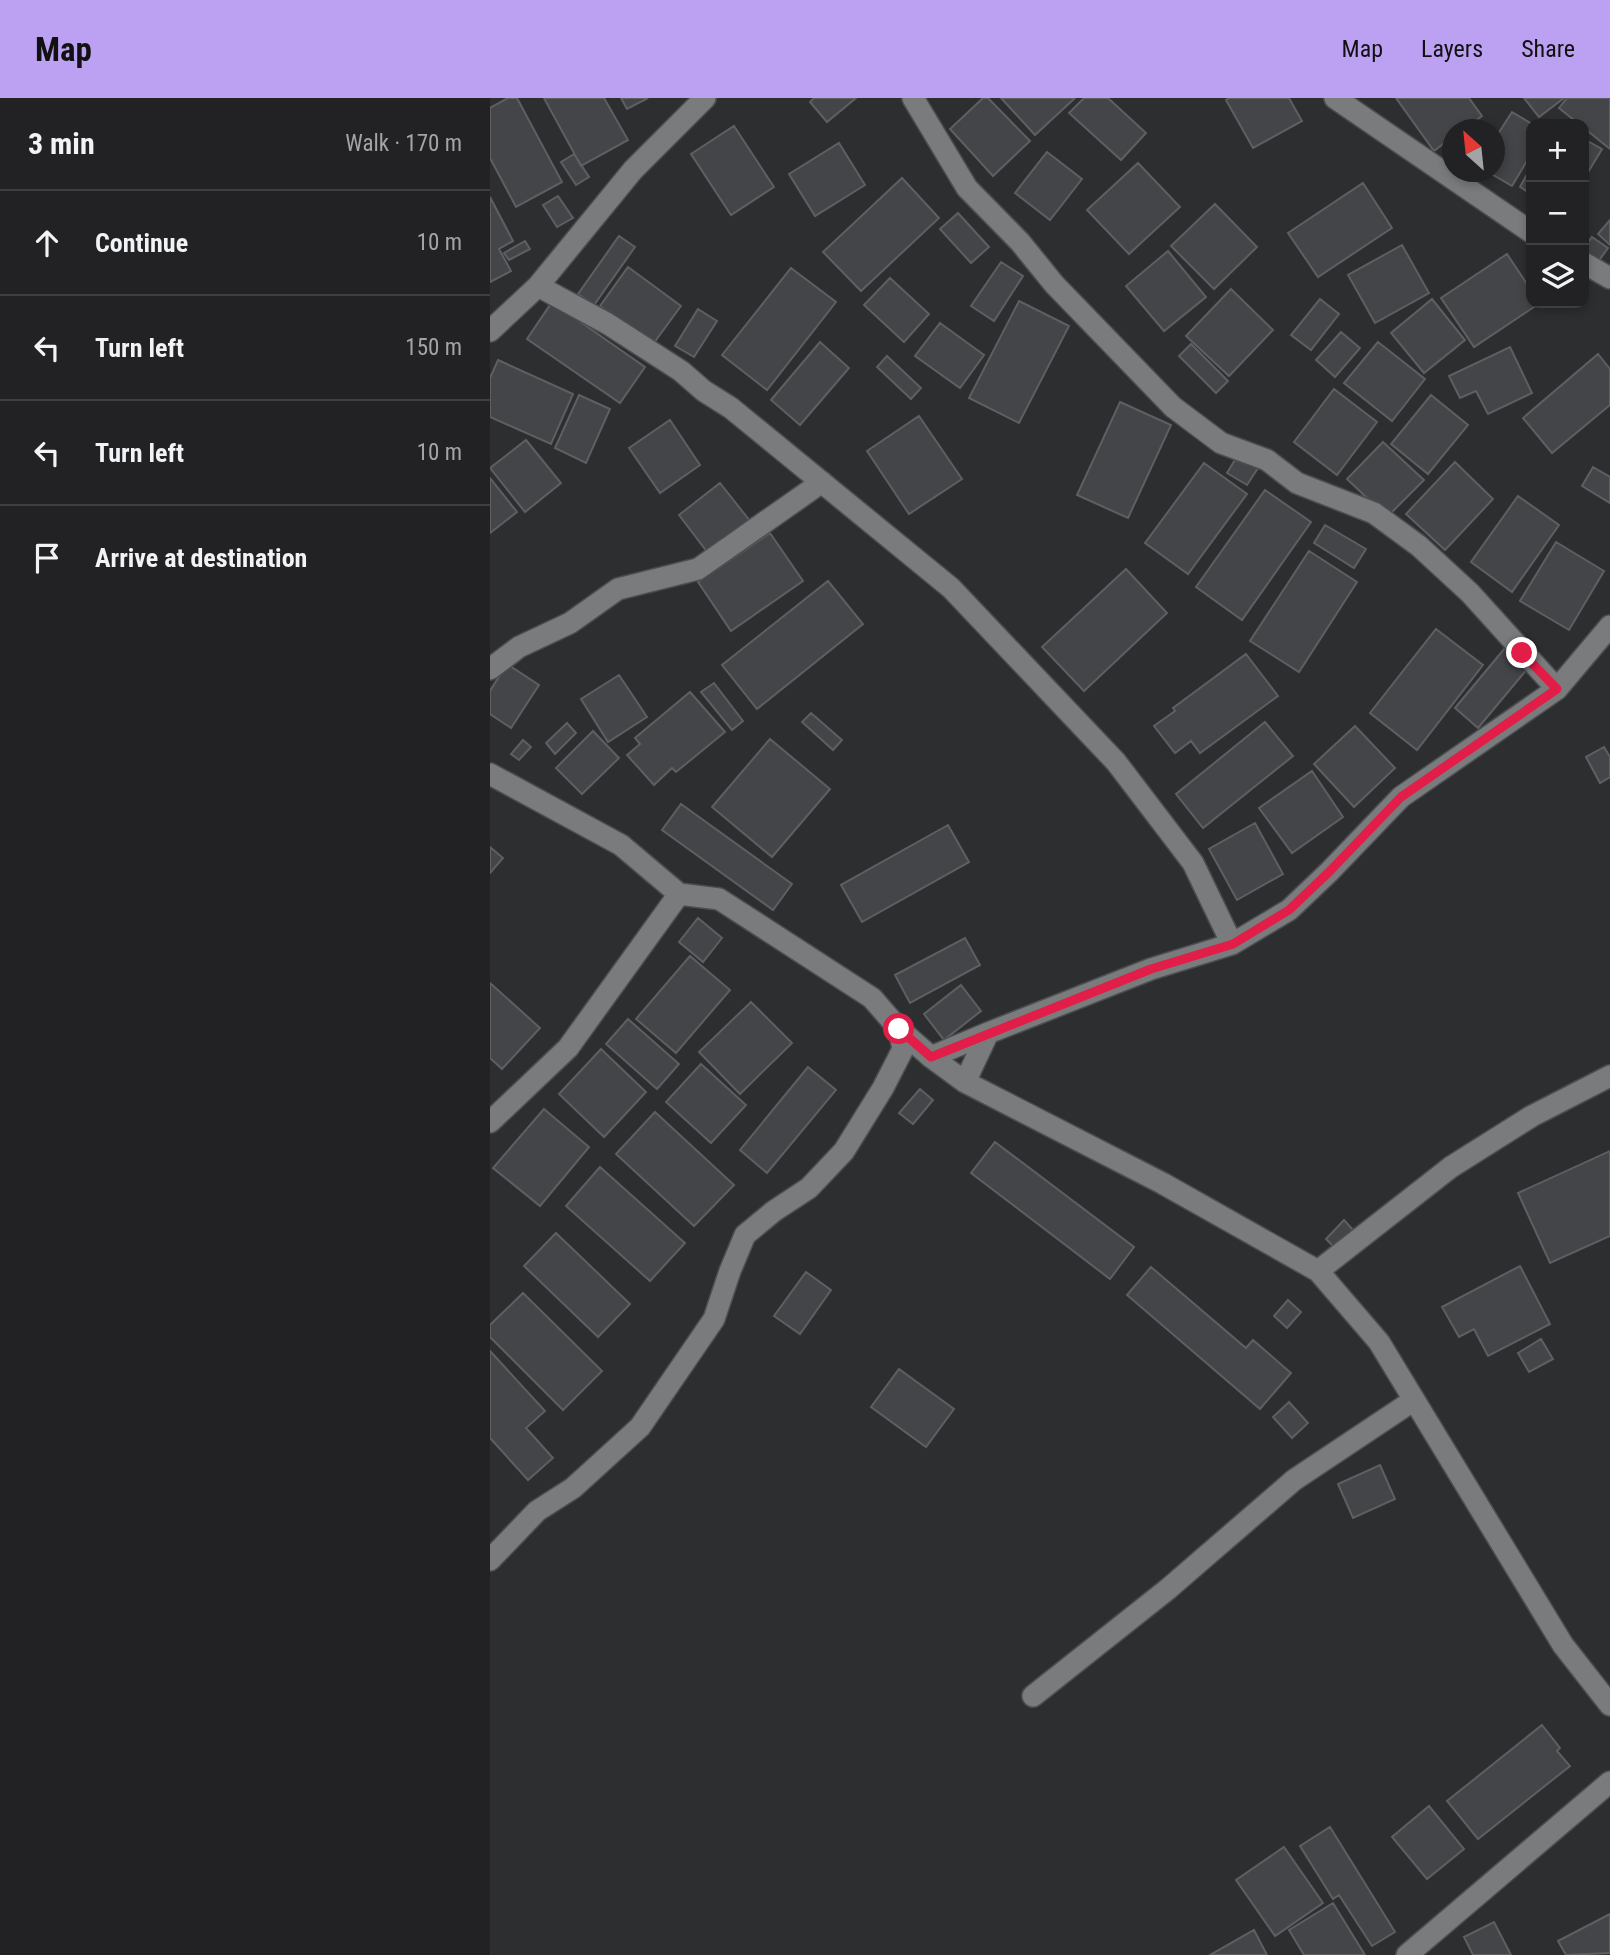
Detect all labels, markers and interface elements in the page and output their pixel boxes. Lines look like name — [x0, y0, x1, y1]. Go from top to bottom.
text: Map — [35, 30, 92, 69]
text: Map — [1342, 35, 1383, 63]
text: Layers — [1421, 35, 1483, 63]
text: Share — [1521, 35, 1575, 63]
north arrow — [1442, 119, 1505, 182]
map controls — [1526, 119, 1589, 308]
button: + — [1526, 119, 1589, 182]
text: 3 min — [28, 126, 95, 161]
text: Walk · 170 m — [345, 130, 462, 157]
button: − — [1526, 182, 1589, 245]
icon: ahead — [28, 224, 66, 262]
text: Continue — [95, 228, 188, 258]
text: 10 m — [417, 229, 462, 256]
button: layers — [1526, 245, 1589, 308]
icon: left — [28, 329, 66, 367]
text: Turn left — [95, 333, 184, 363]
text: 150 m — [405, 334, 462, 361]
icon: left — [28, 434, 66, 472]
text: Turn left — [95, 438, 184, 468]
text: 10 m — [417, 439, 462, 466]
icon: arrive — [28, 539, 66, 577]
text: Arrive at destination — [95, 543, 307, 573]
route end — [1506, 637, 1537, 668]
route start — [883, 1013, 914, 1044]

